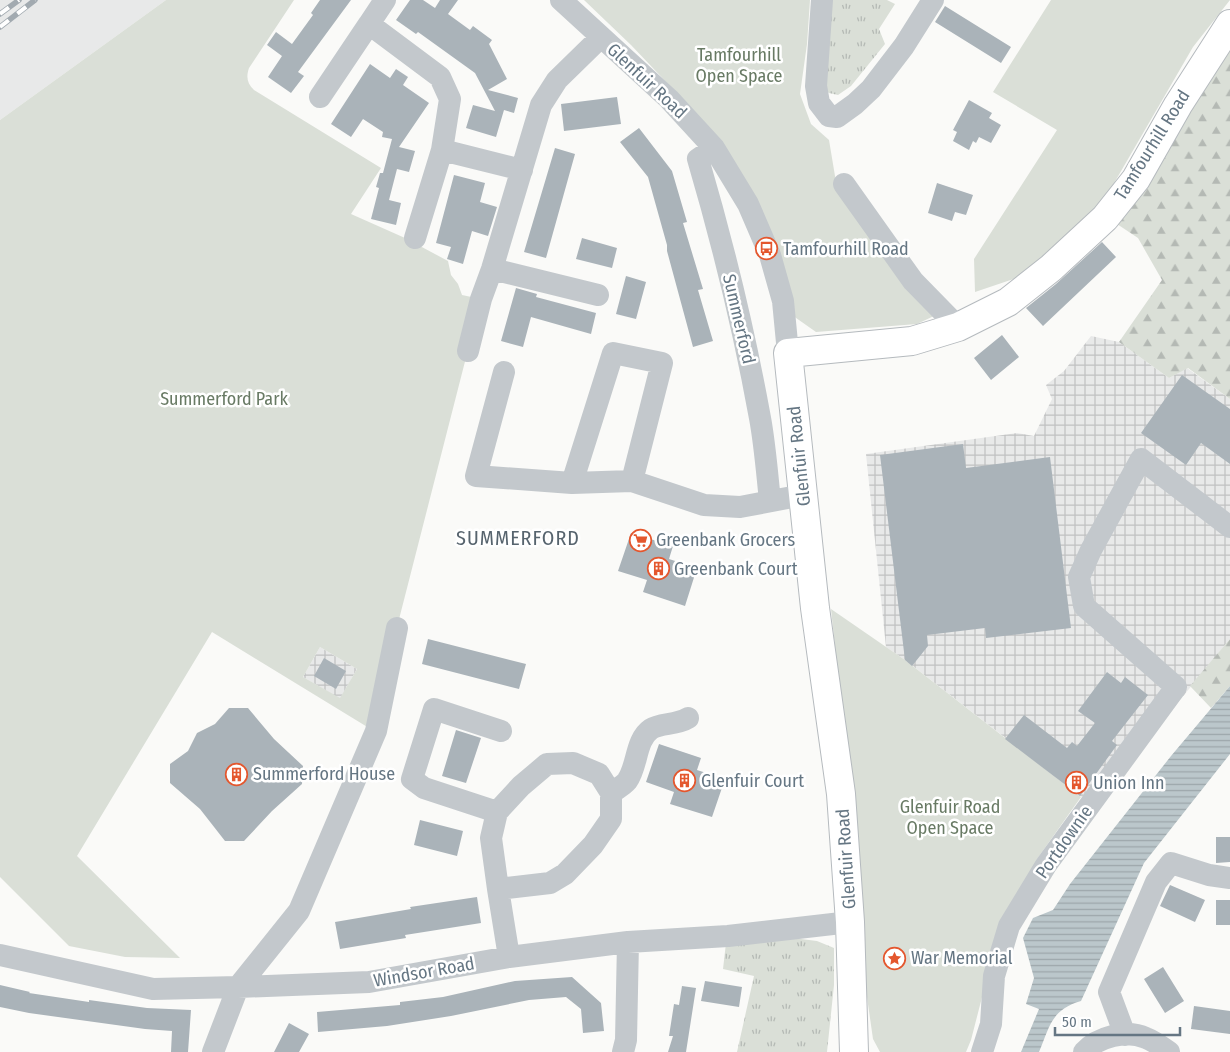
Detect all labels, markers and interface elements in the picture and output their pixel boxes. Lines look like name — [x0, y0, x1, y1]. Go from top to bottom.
street label: Glenfuir Road — [603, 39, 691, 123]
park label: Tamfourhill Open Space — [696, 44, 783, 87]
street label: Tamfourhill Road — [1109, 86, 1195, 204]
bus stop icon: Tamfourhill Road — [755, 237, 779, 261]
place label: Tamfourhill Road — [783, 238, 909, 260]
street label: Summerford — [718, 272, 760, 366]
park label: Summerford Park — [160, 388, 288, 410]
street label: Glenfuir Road — [783, 405, 815, 507]
district label: SUMMERFORD — [456, 526, 580, 550]
supermarket icon: Greenbank Grocers — [628, 528, 652, 552]
place label: Greenbank Grocers — [656, 529, 796, 551]
building icon: Greenbank Court — [646, 557, 670, 581]
place label: Greenbank Court — [674, 558, 798, 580]
building icon: Summerford House — [225, 762, 249, 786]
place label: Summerford House — [253, 763, 395, 785]
building icon: Glenfuir Court — [673, 769, 697, 793]
place label: Glenfuir Court — [701, 770, 804, 792]
building icon: Union Inn — [1065, 771, 1089, 795]
place label: Union Inn — [1093, 772, 1164, 794]
park label: Glenfuir Road Open Space — [900, 796, 1000, 839]
street label: Portdownie — [1031, 801, 1097, 883]
street label: Glenfuir Road — [832, 808, 860, 910]
place icon: War Memorial — [883, 946, 907, 970]
place label: War Memorial — [911, 947, 1013, 969]
street label: Windsor Road — [372, 952, 476, 992]
scale bar — [1055, 1004, 1180, 1036]
text: 50 m — [1062, 1013, 1092, 1031]

